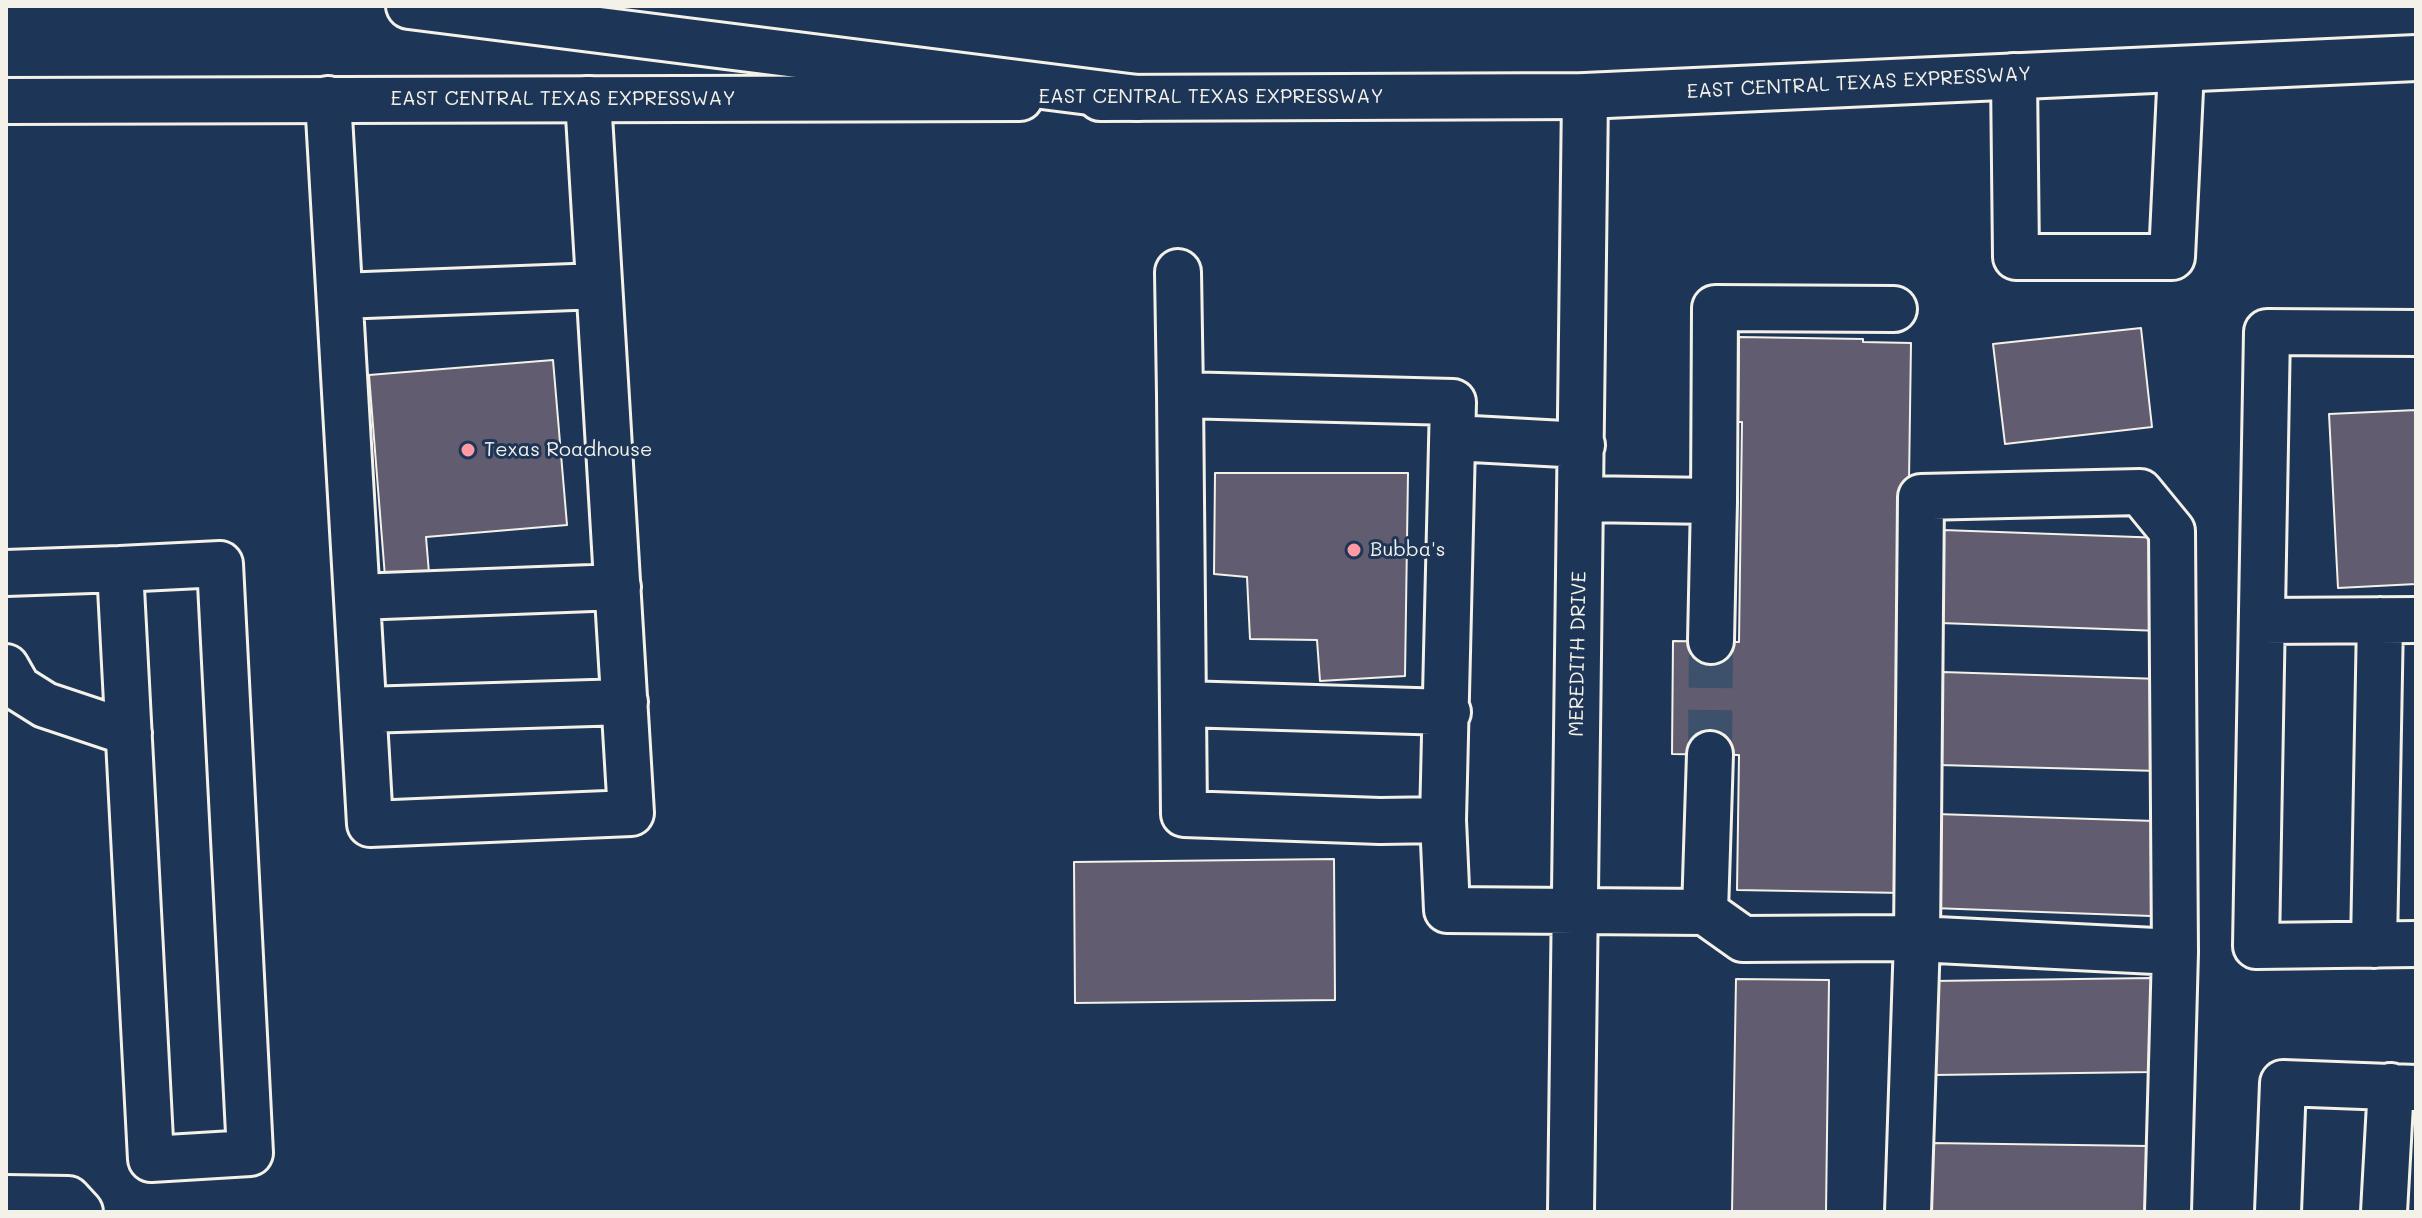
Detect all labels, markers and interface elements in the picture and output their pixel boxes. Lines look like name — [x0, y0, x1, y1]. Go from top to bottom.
street label: EAST CENTRAL TEXAS EXPRESSWAY — [1686, 62, 2032, 104]
street label: EAST CENTRAL TEXAS EXPRESSWAY — [1039, 85, 1383, 109]
street label: EAST CENTRAL TEXAS EXPRESSWAY — [391, 87, 735, 111]
place label: Texas Roadhouse — [484, 438, 652, 462]
marker: Texas Roadhouse — [459, 441, 477, 459]
place label: Bubba's — [1370, 538, 1445, 562]
marker: Bubba's — [1345, 541, 1363, 559]
street label: MEREDITH DRIVE — [1565, 571, 1591, 737]

